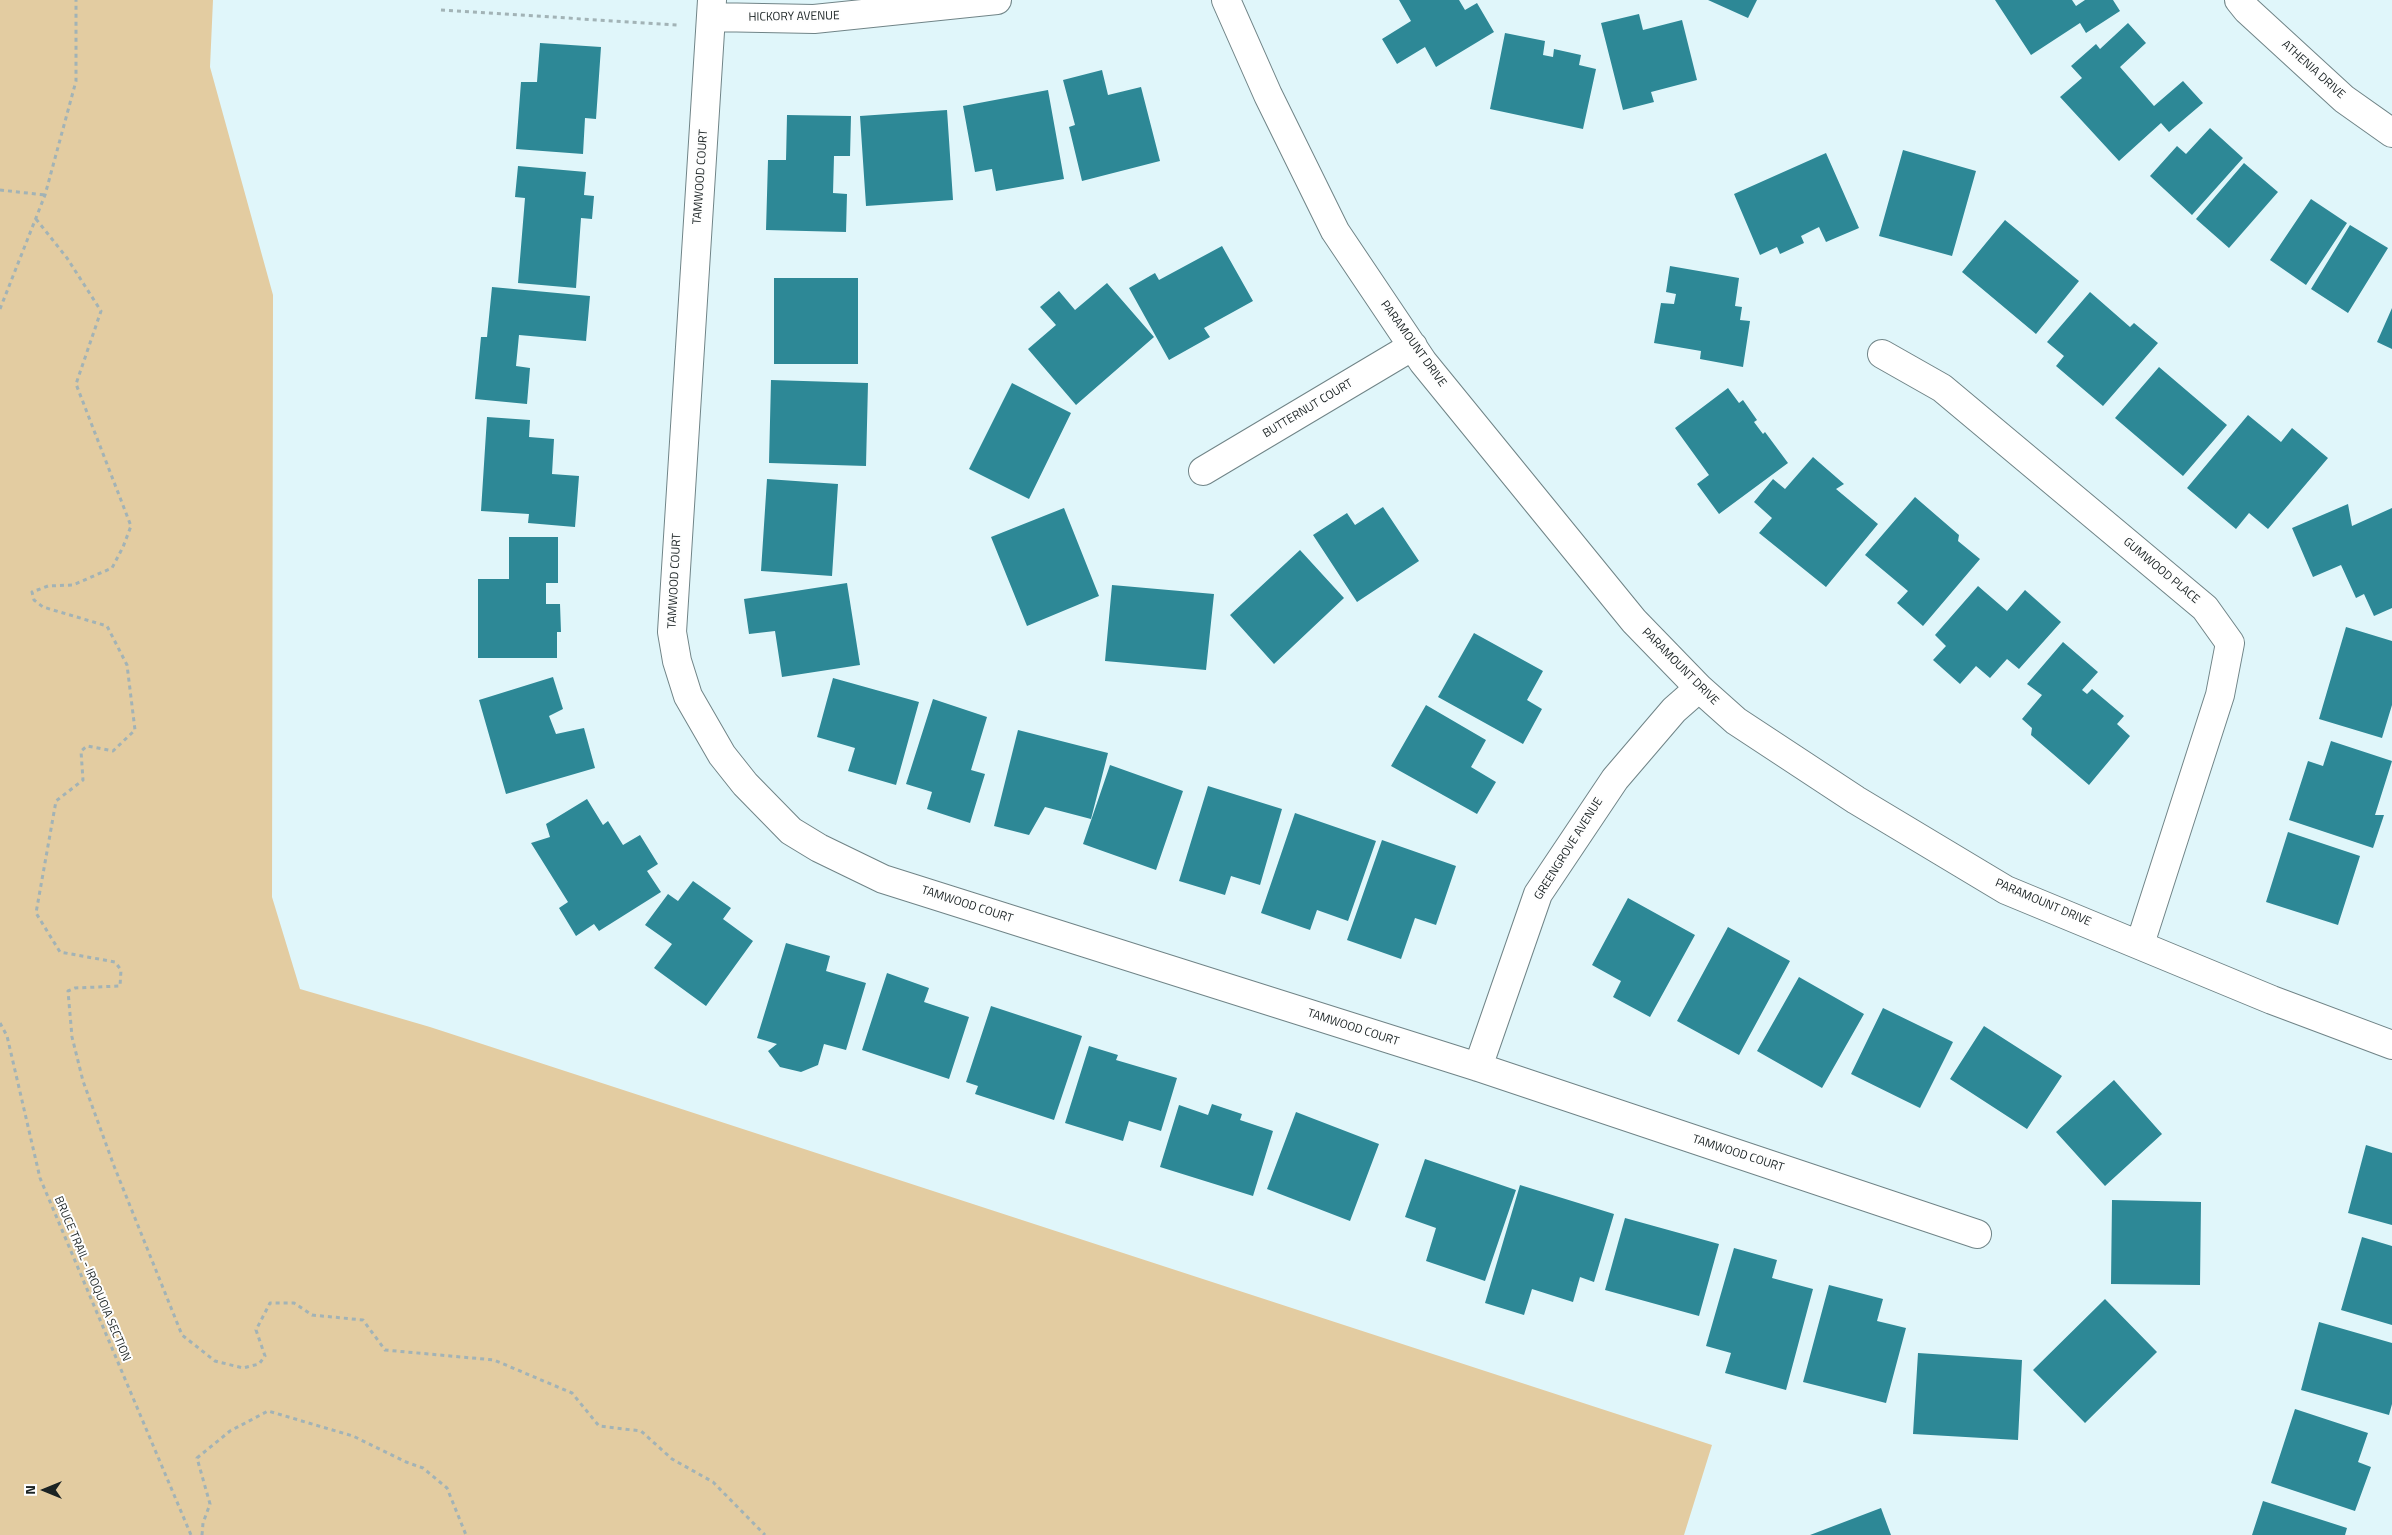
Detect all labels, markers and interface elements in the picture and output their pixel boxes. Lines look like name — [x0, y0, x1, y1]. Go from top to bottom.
street label: HICKORY AVENUE — [748, 9, 840, 25]
street label: ATHENIA DRIVE — [2278, 38, 2348, 102]
street label: TAMWOOD COURT — [690, 129, 712, 225]
street label: PARAMOUNT DRIVE — [1377, 298, 1449, 390]
street label: BUTTERNUT COURT — [1260, 377, 1356, 441]
street label: TAMWOOD COURT — [665, 533, 685, 629]
street label: GUMWOOD PLACE — [2120, 535, 2202, 607]
street label: PARAMOUNT DRIVE — [1639, 626, 1721, 708]
street label: GREENGROVE AVENUE — [1532, 795, 1606, 903]
street label: PARAMOUNT DRIVE — [1993, 876, 2093, 930]
street label: TAMWOOD COURT — [919, 883, 1015, 927]
street label: TAMWOOD COURT — [1305, 1006, 1401, 1050]
street label: TAMWOOD COURT — [1690, 1132, 1786, 1176]
street label: BRUCE TRAIL - IROQUOIA SECTION — [51, 1194, 133, 1364]
north arrow — [20, 1465, 70, 1515]
text: N — [19, 1485, 40, 1495]

